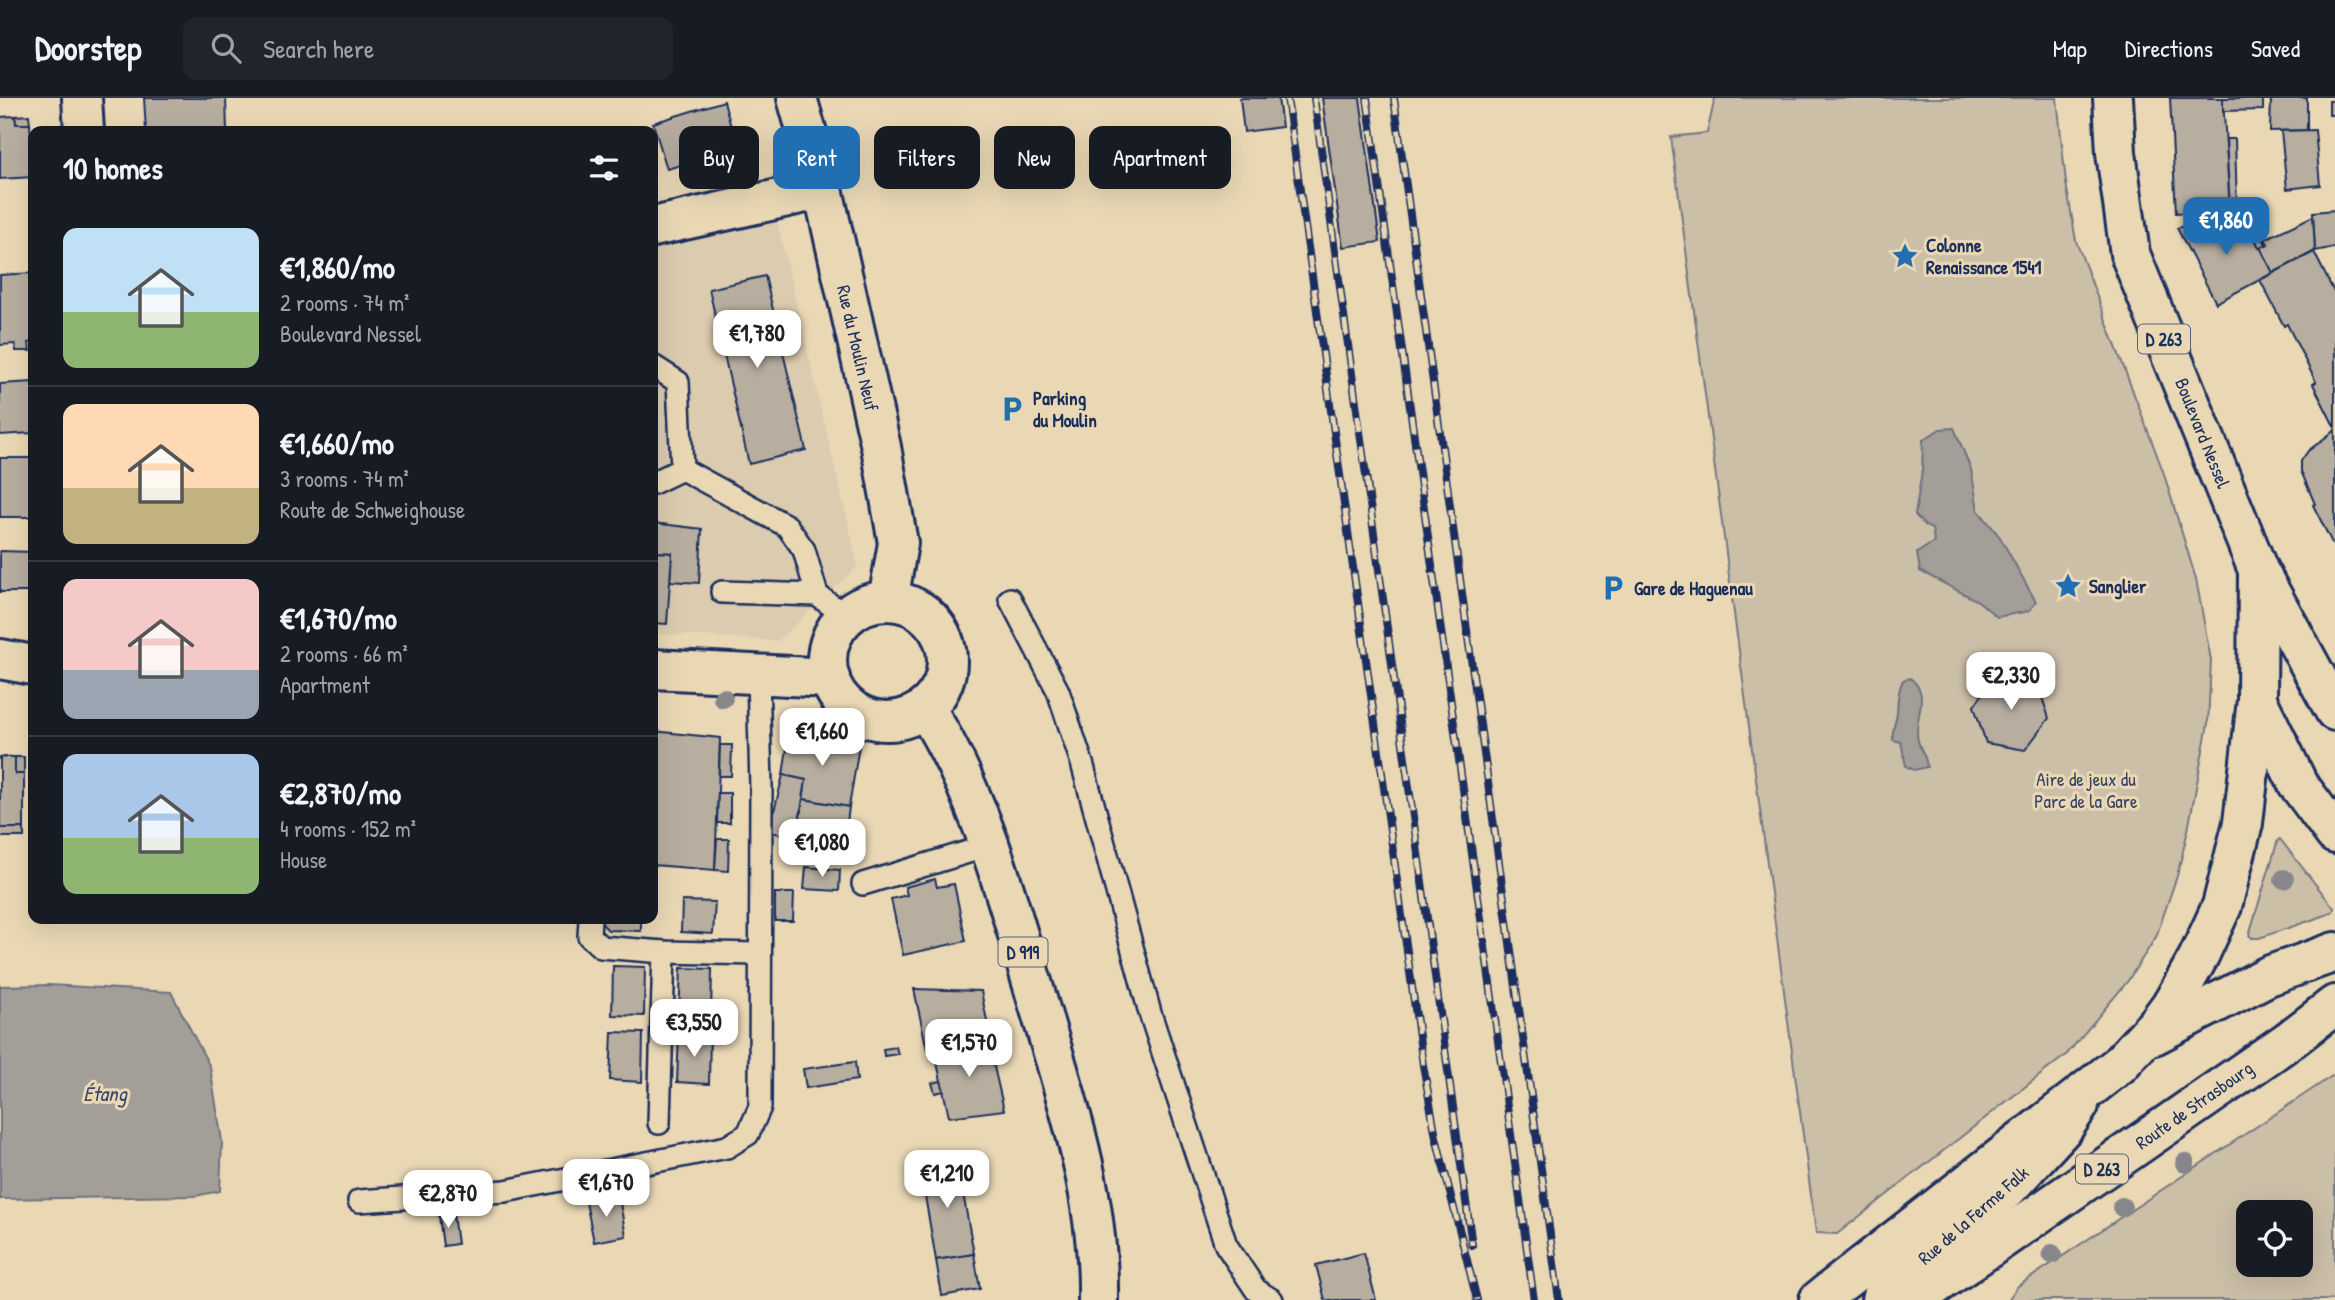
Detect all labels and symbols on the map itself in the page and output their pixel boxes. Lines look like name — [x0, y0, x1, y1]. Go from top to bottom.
pin: €1,860 — [2169, 198, 2283, 257]
place label: Colonne Renaissance 1541 — [1926, 232, 2042, 280]
place icon: Colonne Renaissance 1541 — [1890, 241, 1920, 271]
street label: Rue du Moulin Neuf — [831, 282, 885, 414]
pin: €1,780 — [700, 310, 814, 370]
road number: D 263 — [2138, 325, 2190, 354]
street label: Boulevard Nessel — [2169, 374, 2237, 493]
place label: Parking du Moulin — [1033, 385, 1097, 433]
parking icon: Parking du Moulin — [997, 394, 1027, 424]
place icon: Sanglier — [2053, 571, 2083, 601]
parking icon: Gare de Haguenau — [1598, 573, 1628, 603]
place label: Sanglier — [2089, 573, 2147, 600]
place label: Gare de Haguenau — [1634, 575, 1753, 602]
pin: €2,330 — [1954, 652, 2068, 712]
pin: €1,660 — [765, 708, 879, 768]
park label: Aire de jeux du Parc de la Gare — [2034, 766, 2138, 814]
pin: €1,080 — [765, 820, 879, 879]
road number: D 919 — [998, 938, 1048, 966]
pin: €3,550 — [637, 1000, 751, 1059]
pin: €1,570 — [912, 1020, 1026, 1079]
street label: Route de Strasbourg — [2130, 1055, 2258, 1155]
water label: Étang — [83, 1079, 128, 1108]
pin: €1,210 — [890, 1150, 1004, 1210]
road number: D 263 — [2076, 1154, 2128, 1184]
pin: €1,670 — [549, 1160, 663, 1219]
street label: Rue de la Ferme Falk — [1912, 1160, 2034, 1270]
pin: €2,870 — [391, 1170, 505, 1230]

